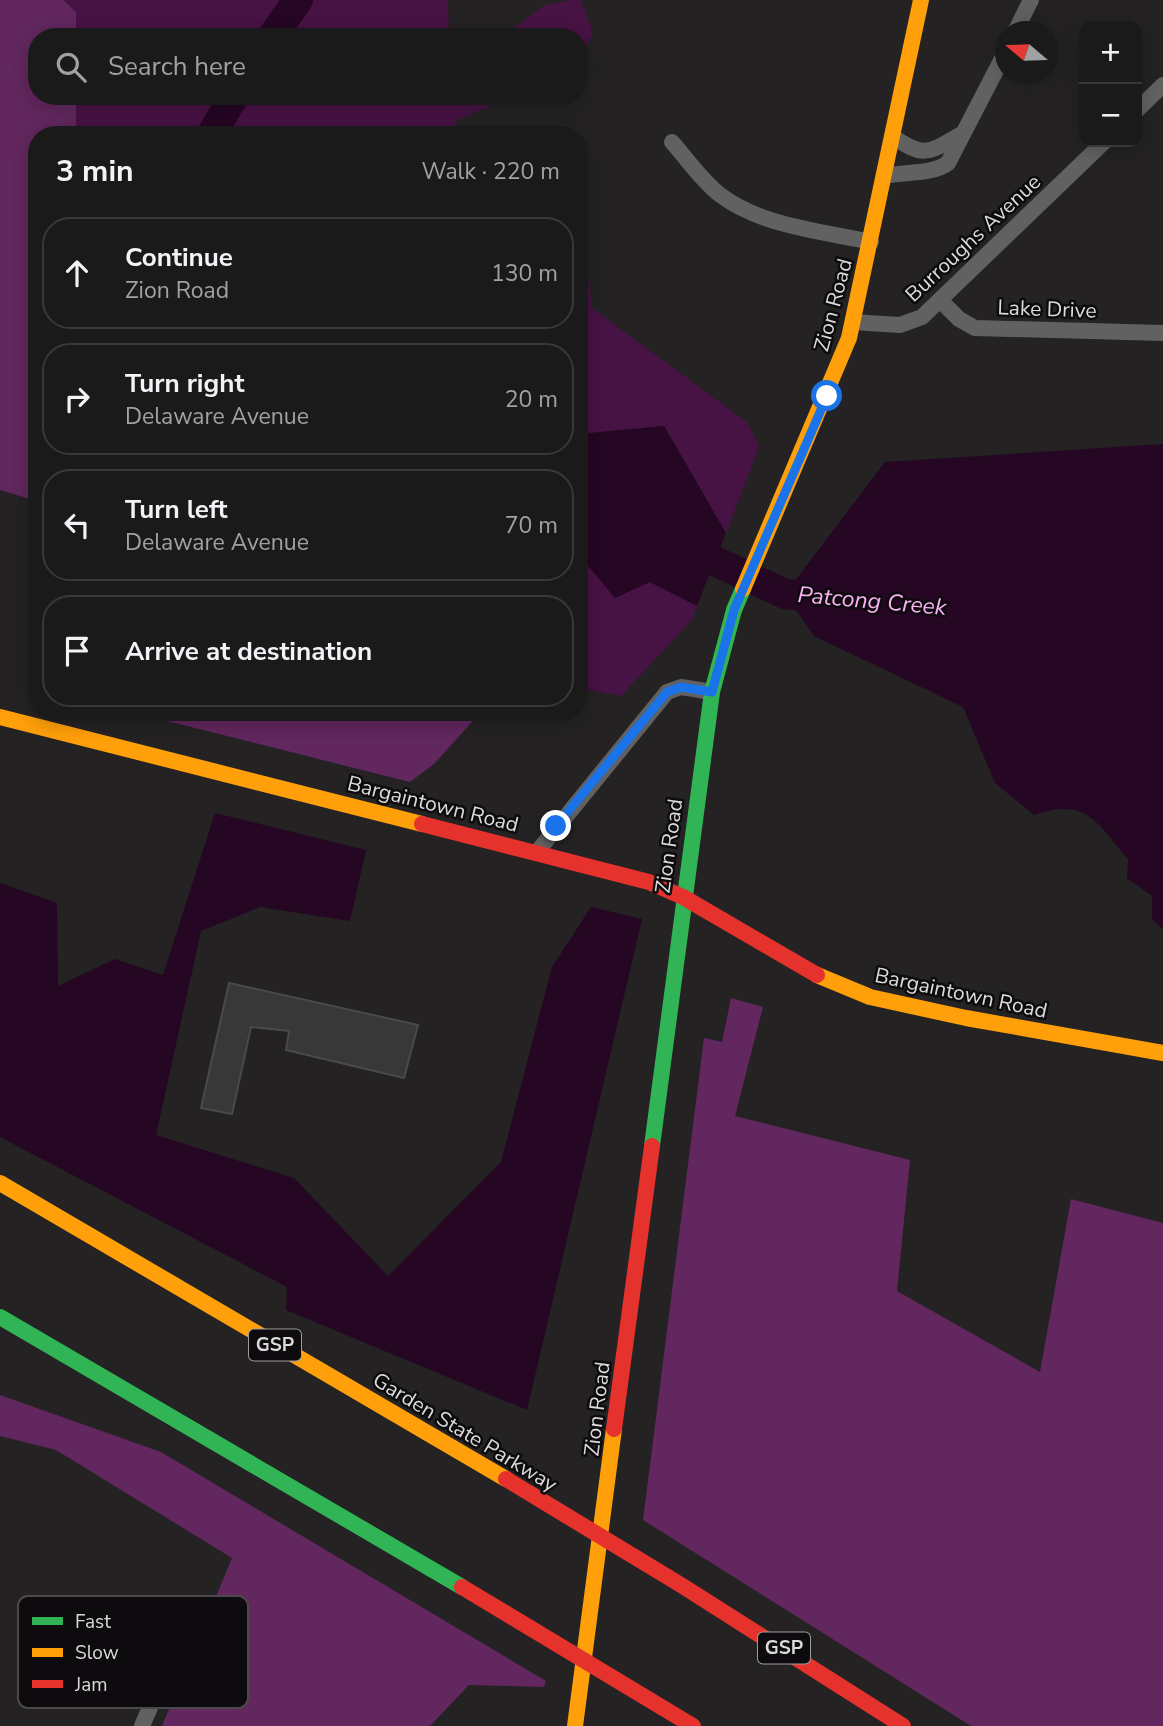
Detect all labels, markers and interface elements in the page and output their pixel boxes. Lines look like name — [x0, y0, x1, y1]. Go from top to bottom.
north arrow — [995, 21, 1058, 84]
map controls — [1079, 21, 1142, 147]
button: + — [1079, 21, 1142, 84]
search box — [28, 28, 588, 105]
icon: search — [52, 48, 90, 86]
text: Search here — [108, 49, 246, 84]
button: − — [1079, 84, 1142, 147]
text: 3 min — [56, 151, 134, 192]
text: Walk · 220 m — [421, 156, 560, 187]
street label: Burroughs Avenue — [899, 168, 1047, 308]
text: Continue — [125, 240, 233, 275]
icon: ahead — [58, 254, 96, 292]
street label: Zion Road — [807, 255, 859, 355]
text: 130 m — [491, 258, 558, 289]
text: Zion Road — [125, 275, 229, 306]
street label: Lake Drive — [997, 293, 1097, 325]
text: Turn right — [125, 366, 244, 401]
icon: right — [58, 380, 96, 418]
route start — [811, 380, 842, 411]
text: 20 m — [505, 384, 558, 415]
text: Delaware Avenue — [125, 401, 309, 432]
text: Turn left — [125, 492, 228, 527]
icon: left — [58, 506, 96, 544]
text: 70 m — [505, 510, 558, 541]
text: Delaware Avenue — [125, 527, 309, 558]
water label: Patcong Creek — [796, 579, 948, 623]
icon: arrive — [58, 632, 96, 670]
text: Arrive at destination — [125, 634, 372, 669]
street label: Bargaintown Road — [344, 769, 522, 839]
street label: Zion Road — [649, 797, 689, 895]
route end — [540, 810, 571, 841]
street label: Bargaintown Road — [872, 961, 1050, 1025]
road number: GSP — [249, 1330, 301, 1360]
street label: Zion Road — [577, 1360, 617, 1458]
street label: Garden State Parkway — [368, 1366, 563, 1498]
legend — [18, 1596, 248, 1708]
text: Fast — [75, 1609, 111, 1635]
road number: GSP — [758, 1632, 810, 1664]
text: Slow — [75, 1640, 119, 1666]
text: Jam — [74, 1672, 108, 1698]

